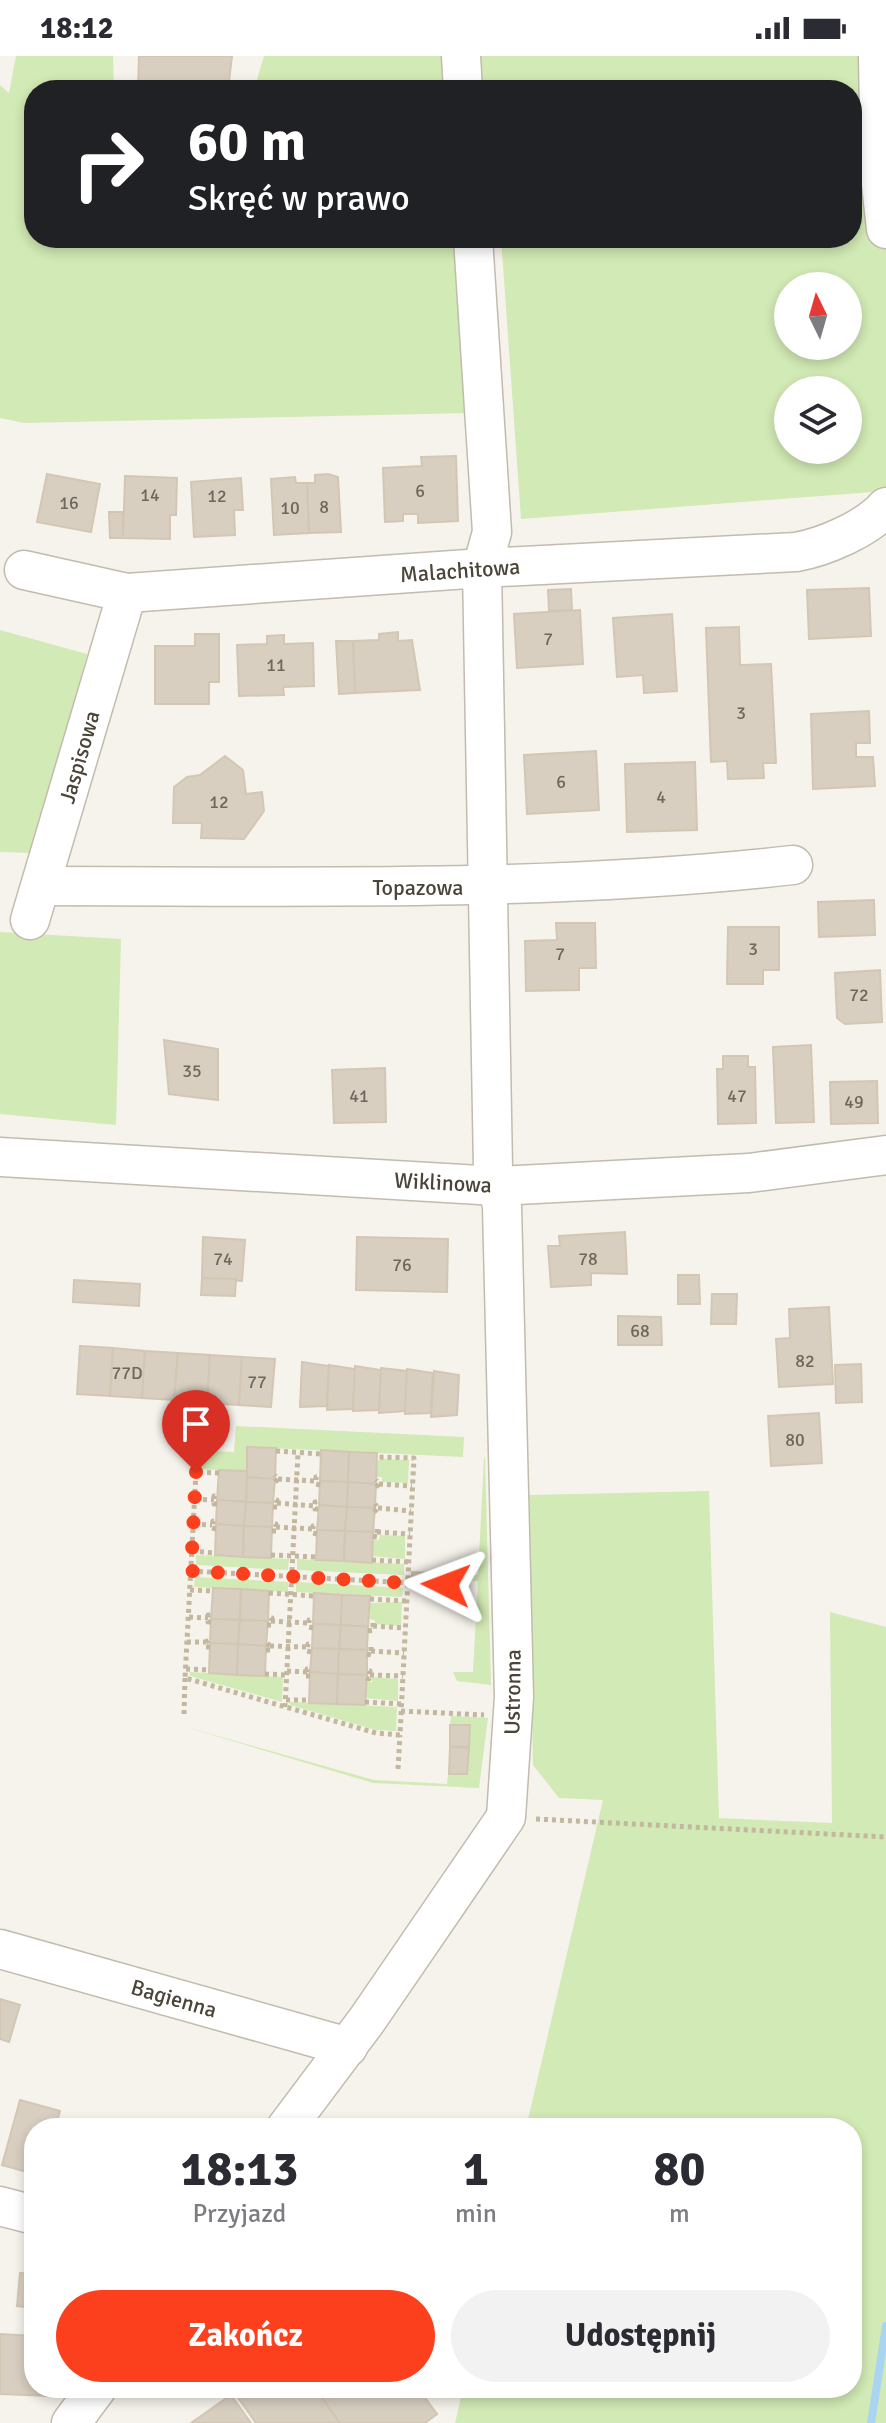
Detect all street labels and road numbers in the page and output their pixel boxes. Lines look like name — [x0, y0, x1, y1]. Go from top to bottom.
street label: Malachitowa — [399, 553, 521, 588]
street label: Jaspisowa — [53, 708, 106, 807]
street label: Topazowa — [373, 874, 463, 901]
street label: Wiklinowa — [393, 1166, 492, 1199]
street label: Ustronna — [498, 1649, 527, 1735]
street label: Bagienna — [128, 1973, 220, 2024]

